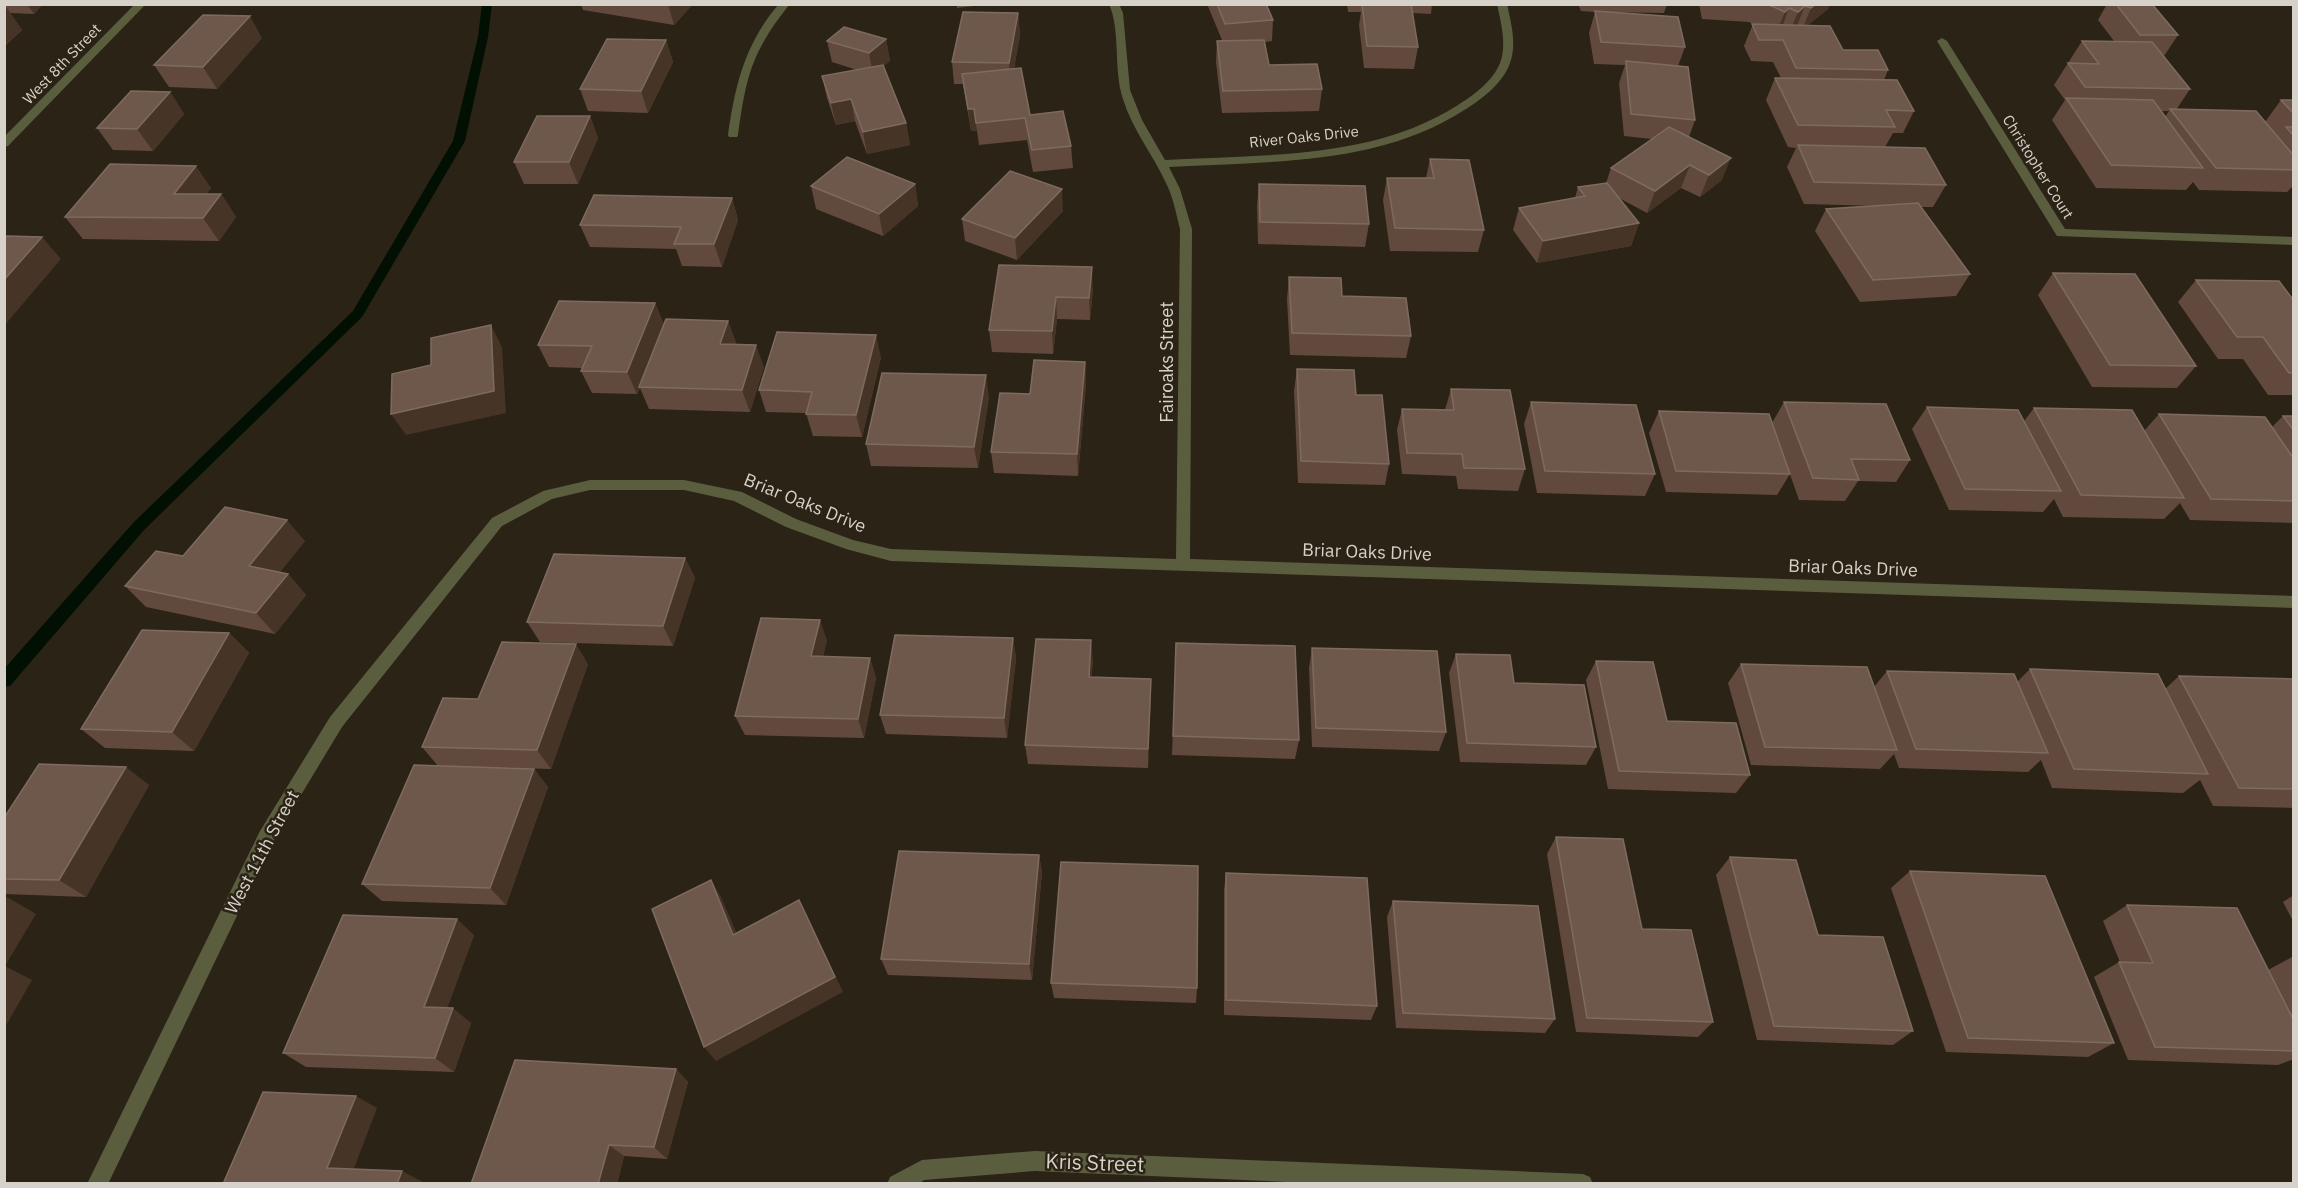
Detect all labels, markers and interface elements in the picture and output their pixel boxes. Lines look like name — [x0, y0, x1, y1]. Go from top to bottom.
street label: West 8th Street — [18, 19, 105, 108]
street label: Christopher Court — [1999, 111, 2078, 222]
street label: River Oaks Drive — [1248, 121, 1360, 152]
street label: Fairoaks Street — [1155, 301, 1178, 423]
street label: Briar Oaks Drive — [741, 468, 870, 538]
street label: Briar Oaks Drive — [1302, 538, 1432, 565]
street label: Briar Oaks Drive — [1788, 554, 1918, 581]
street label: West 11th Street — [219, 786, 304, 917]
street label: Kris Street — [1045, 1146, 1145, 1178]

